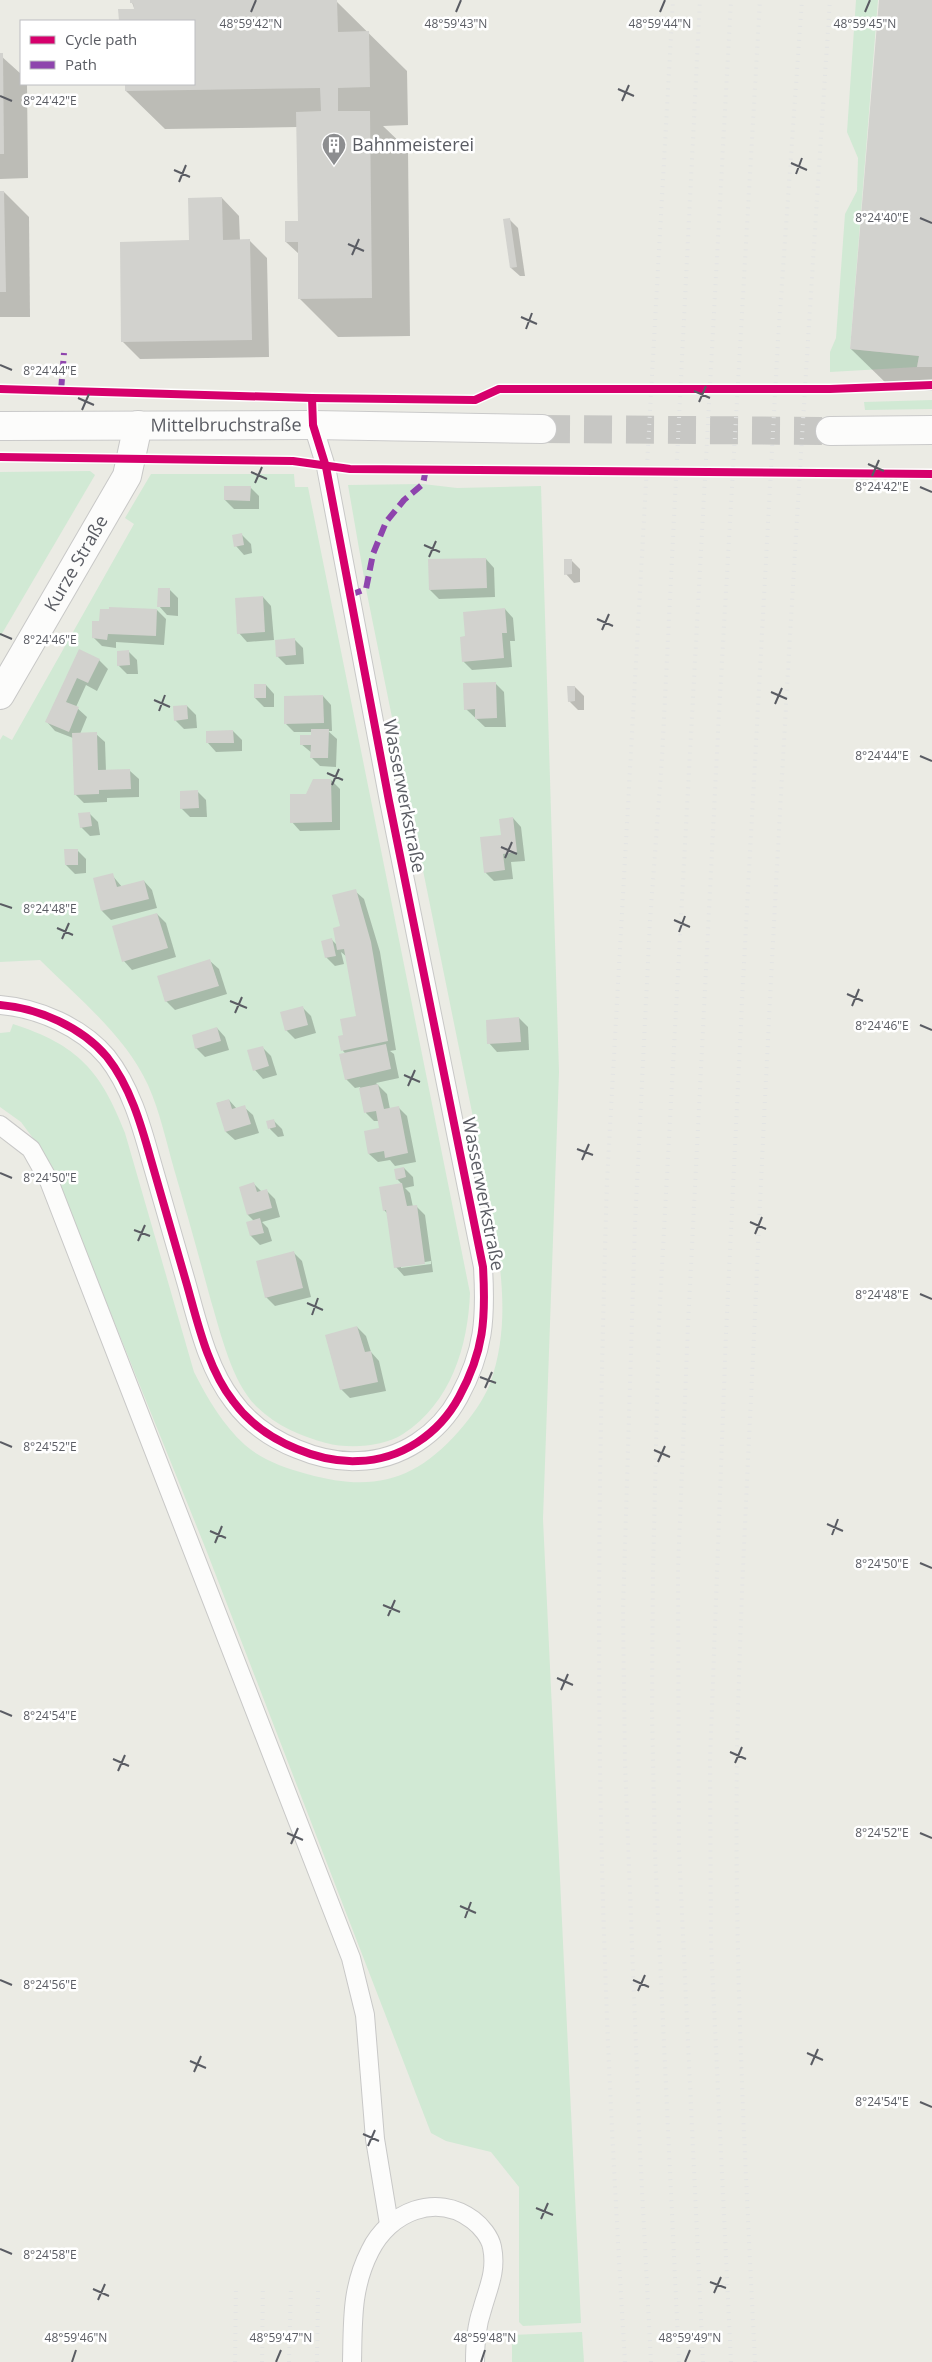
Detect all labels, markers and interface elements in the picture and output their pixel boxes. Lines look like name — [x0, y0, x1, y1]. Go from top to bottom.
text: 48°59'42"N — [220, 15, 282, 32]
text: 48°59'43"N — [425, 15, 487, 32]
text: 48°59'44"N — [629, 15, 691, 32]
text: 48°59'45"N — [834, 15, 896, 32]
legend — [20, 20, 195, 85]
text: Cycle path — [65, 29, 137, 49]
text: Path — [65, 54, 97, 74]
text: 8°24'42"E — [23, 92, 77, 109]
building icon: Bahnmeisterei — [321, 132, 347, 166]
place label: Bahnmeisterei — [352, 132, 474, 156]
text: 8°24'40"E — [855, 209, 909, 226]
text: 8°24'44"E — [23, 362, 77, 379]
street label: Mittelbruchstraße — [150, 412, 302, 437]
text: 8°24'42"E — [855, 478, 909, 495]
street label: Kurze Straße — [38, 510, 113, 616]
text: 8°24'46"E — [23, 631, 77, 648]
street label: Wasserwerkstraße — [378, 717, 432, 875]
text: 8°24'44"E — [855, 747, 909, 764]
text: 8°24'48"E — [23, 900, 77, 917]
text: 8°24'46"E — [855, 1017, 909, 1034]
street label: Wasserwerkstraße — [457, 1115, 511, 1273]
text: 8°24'50"E — [23, 1169, 77, 1186]
text: 8°24'48"E — [855, 1286, 909, 1303]
text: 8°24'52"E — [23, 1438, 77, 1455]
text: 8°24'50"E — [855, 1555, 909, 1572]
text: 8°24'54"E — [23, 1707, 77, 1724]
text: 8°24'52"E — [855, 1824, 909, 1841]
text: 8°24'56"E — [23, 1976, 77, 1993]
text: 8°24'54"E — [855, 2093, 909, 2110]
text: 8°24'58"E — [23, 2246, 77, 2263]
text: 48°59'46"N — [45, 2329, 107, 2346]
text: 48°59'47"N — [250, 2329, 312, 2346]
text: 48°59'48"N — [454, 2329, 516, 2346]
text: 48°59'49"N — [659, 2329, 721, 2346]

